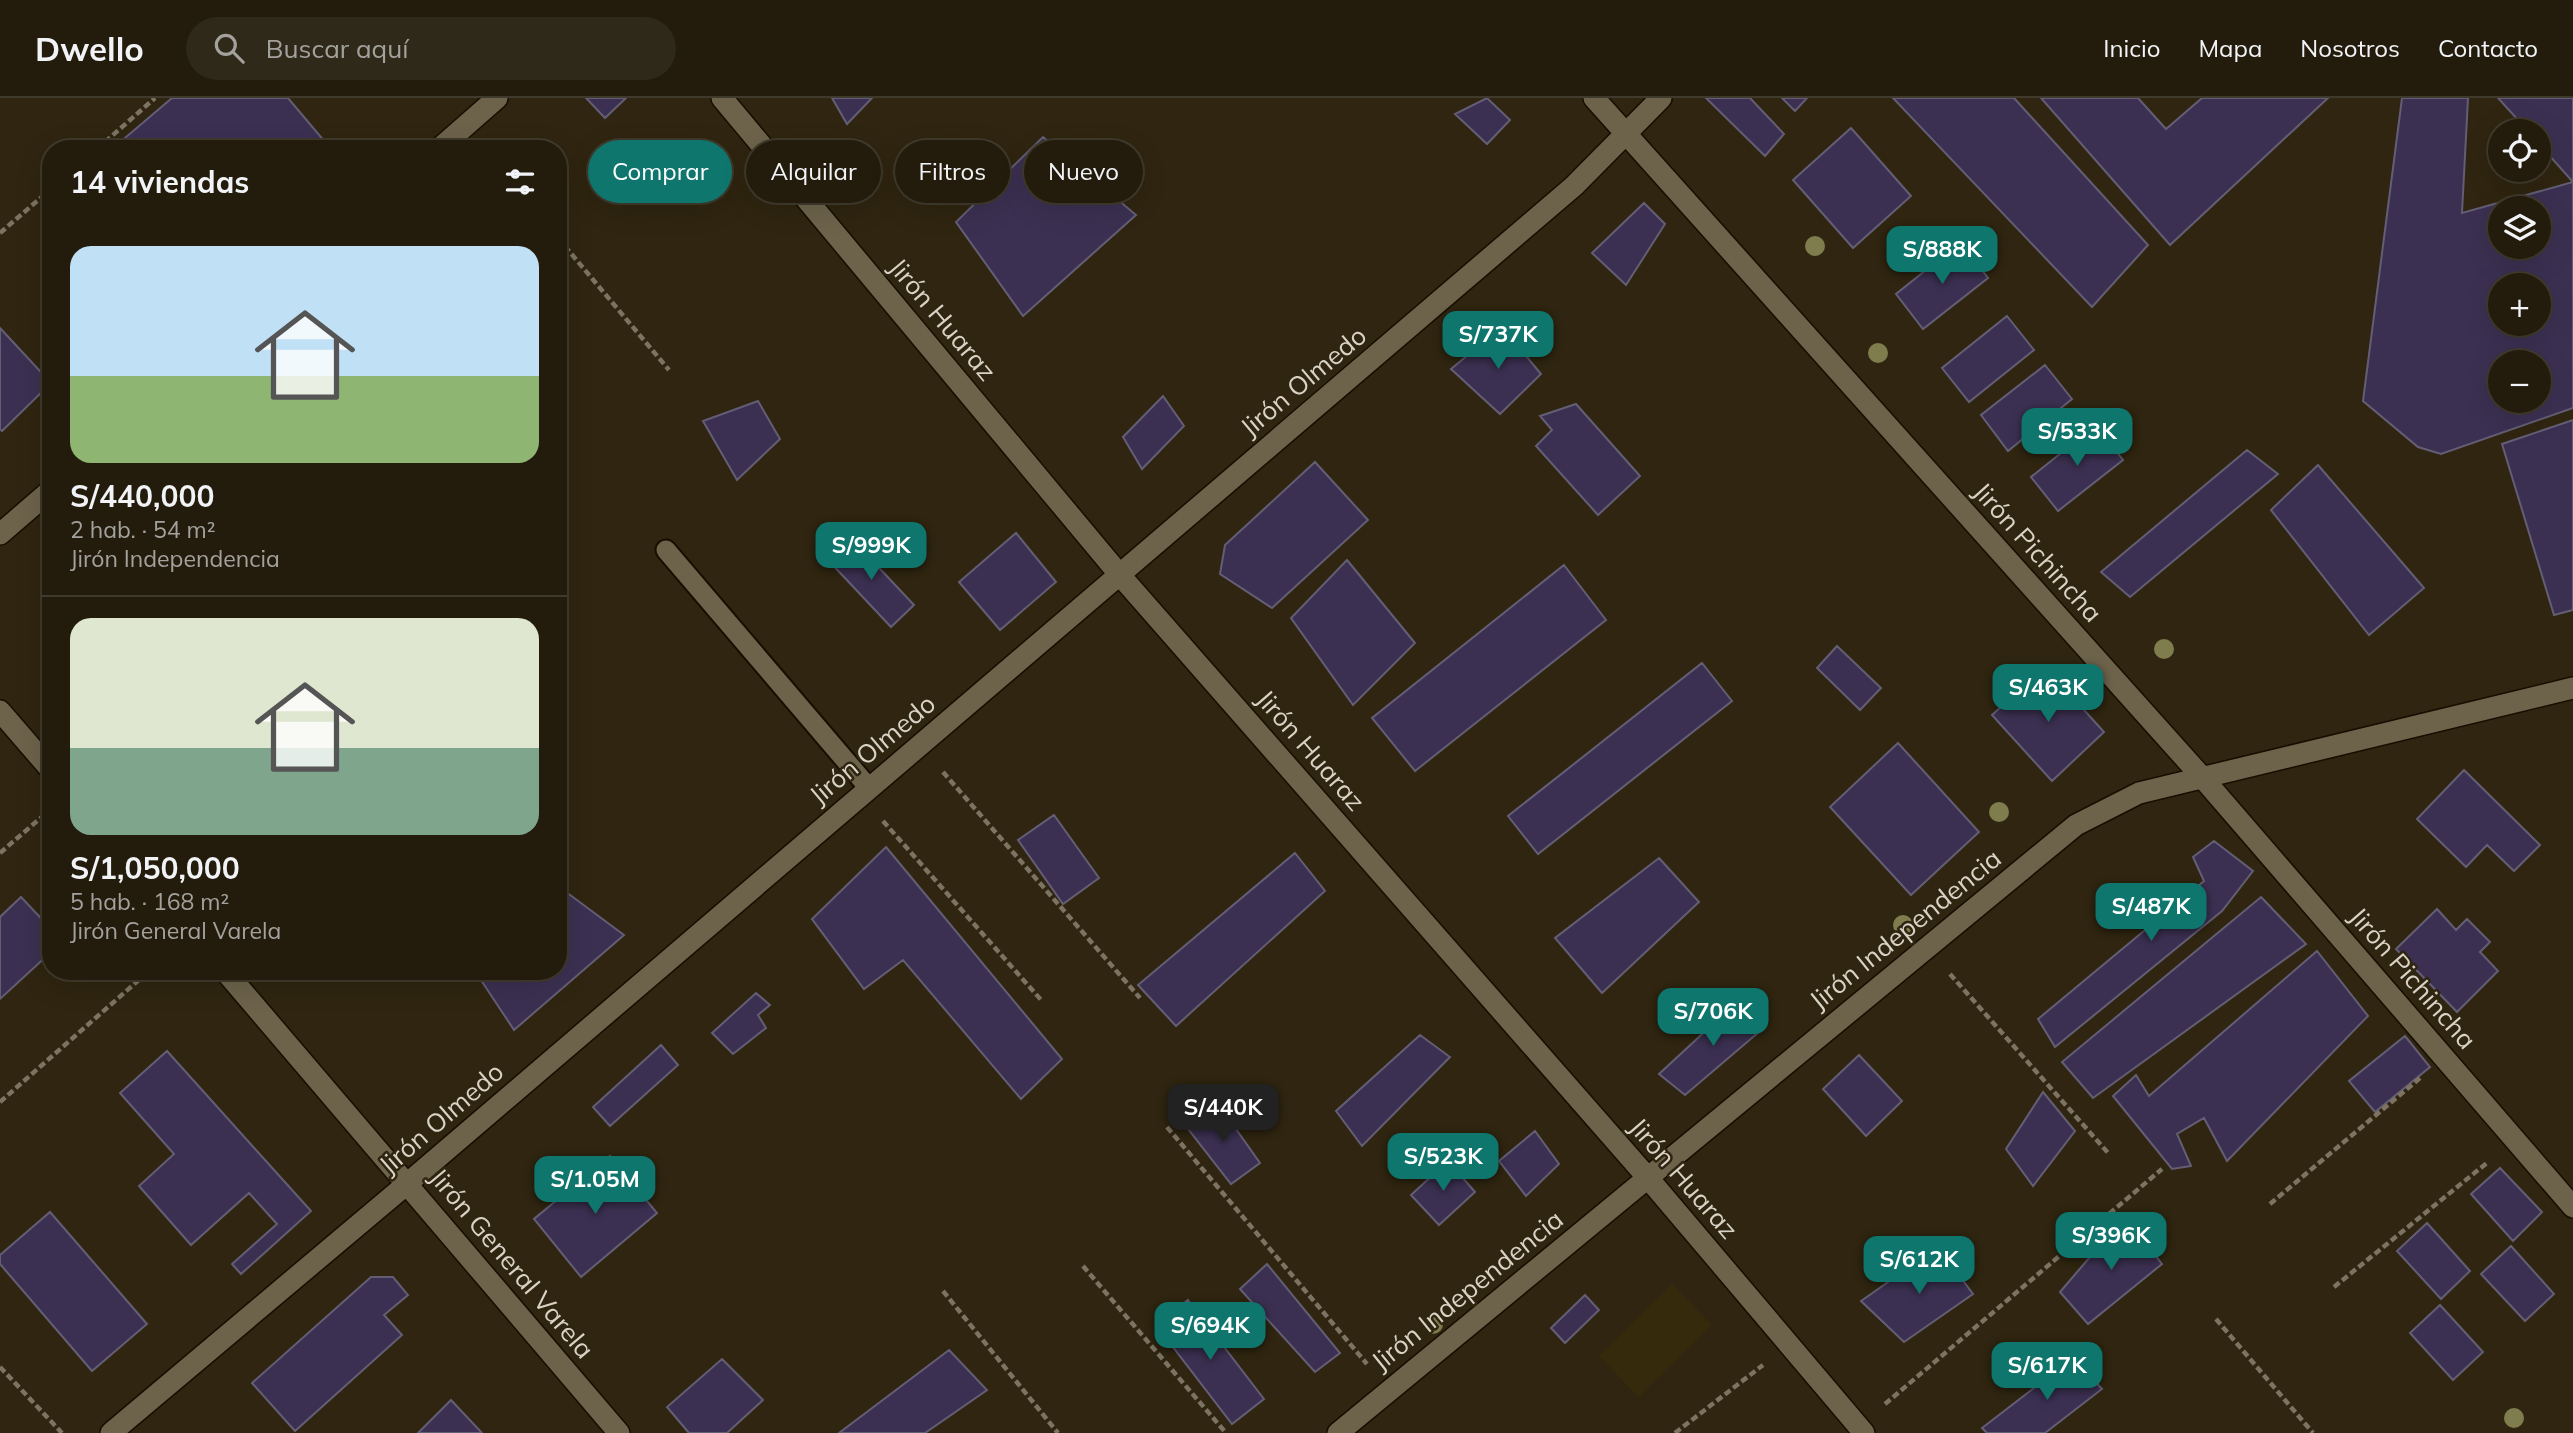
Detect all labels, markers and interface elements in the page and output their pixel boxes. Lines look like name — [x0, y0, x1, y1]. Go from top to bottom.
search box — [186, 17, 676, 80]
text: Dwello — [35, 28, 144, 69]
icon: search — [210, 29, 248, 67]
text: Buscar aquí — [266, 32, 408, 65]
text: Inicio — [2103, 33, 2160, 63]
text: Mapa — [2198, 33, 2262, 63]
text: Nosotros — [2300, 33, 2400, 63]
text: Contacto — [2438, 33, 2538, 63]
map controls — [2488, 119, 2551, 413]
button: locate — [2488, 119, 2551, 182]
chip: Comprar — [588, 140, 732, 203]
chip: Alquilar — [746, 140, 881, 203]
chip: Filtros — [895, 140, 1010, 203]
chip: Nuevo — [1024, 140, 1143, 203]
text: 14 viviendas — [70, 163, 249, 201]
icon: filters — [501, 163, 539, 201]
button: layers — [2488, 196, 2551, 259]
pin: S/888K — [1885, 226, 1999, 286]
text: S/888K — [1903, 234, 1981, 263]
street label: Jirón Huaraz — [882, 251, 1004, 387]
button: + — [2488, 273, 2551, 336]
icon: home — [242, 292, 368, 418]
pin: S/737K — [1441, 312, 1555, 371]
street label: Jirón Olmedo — [1233, 319, 1373, 443]
text: S/737K — [1459, 319, 1537, 348]
button: − — [2488, 350, 2551, 413]
pin: S/533K — [2020, 408, 2134, 468]
text: S/533K — [2038, 416, 2116, 445]
street label: Jirón Pichincha — [1966, 475, 2110, 629]
text: S/440,000 — [70, 477, 214, 515]
text: 2 hab. · 54 m² — [70, 515, 215, 544]
pin: S/999K — [814, 522, 928, 582]
text: S/999K — [832, 530, 910, 559]
text: Jirón Independencia — [70, 544, 280, 573]
icon: home — [242, 664, 368, 790]
pin: S/463K — [1991, 664, 2105, 724]
text: S/463K — [2009, 672, 2087, 701]
street label: Jirón Huaraz — [1249, 683, 1373, 817]
street label: Jirón Olmedo — [802, 687, 942, 811]
street label: Jirón Independencia — [1802, 842, 2008, 1016]
text: S/1,050,000 — [70, 849, 240, 887]
pin: S/487K — [2094, 884, 2208, 943]
text: 5 hab. · 168 m² — [70, 887, 229, 916]
text: S/487K — [2112, 891, 2190, 920]
street label: Jirón Pichincha — [2342, 900, 2484, 1056]
text: Jirón General Varela — [70, 916, 281, 945]
pin: S/706K — [1656, 988, 1770, 1048]
text: S/706K — [1674, 996, 1752, 1025]
street label: Jirón Olmedo — [372, 1055, 510, 1181]
pin: S/440K — [1166, 1084, 1280, 1144]
text: S/440K — [1184, 1092, 1262, 1121]
street label: Jirón Huaraz — [1622, 1111, 1746, 1245]
pin: S/523K — [1386, 1134, 1500, 1193]
text: S/523K — [1404, 1141, 1482, 1170]
pin: S/1.05M — [530, 1156, 660, 1216]
street label: Jirón General Varela — [423, 1161, 601, 1365]
text: S/1.05M — [550, 1164, 640, 1193]
street label: Jirón Independencia — [1364, 1203, 1570, 1377]
pin: S/396K — [2054, 1212, 2168, 1272]
text: S/396K — [2072, 1220, 2150, 1249]
pin: S/612K — [1862, 1236, 1976, 1296]
text: S/612K — [1880, 1244, 1958, 1273]
pin: S/694K — [1153, 1302, 1267, 1362]
text: S/694K — [1171, 1310, 1249, 1339]
pin: S/617K — [1990, 1342, 2104, 1402]
text: S/617K — [2008, 1350, 2086, 1379]

